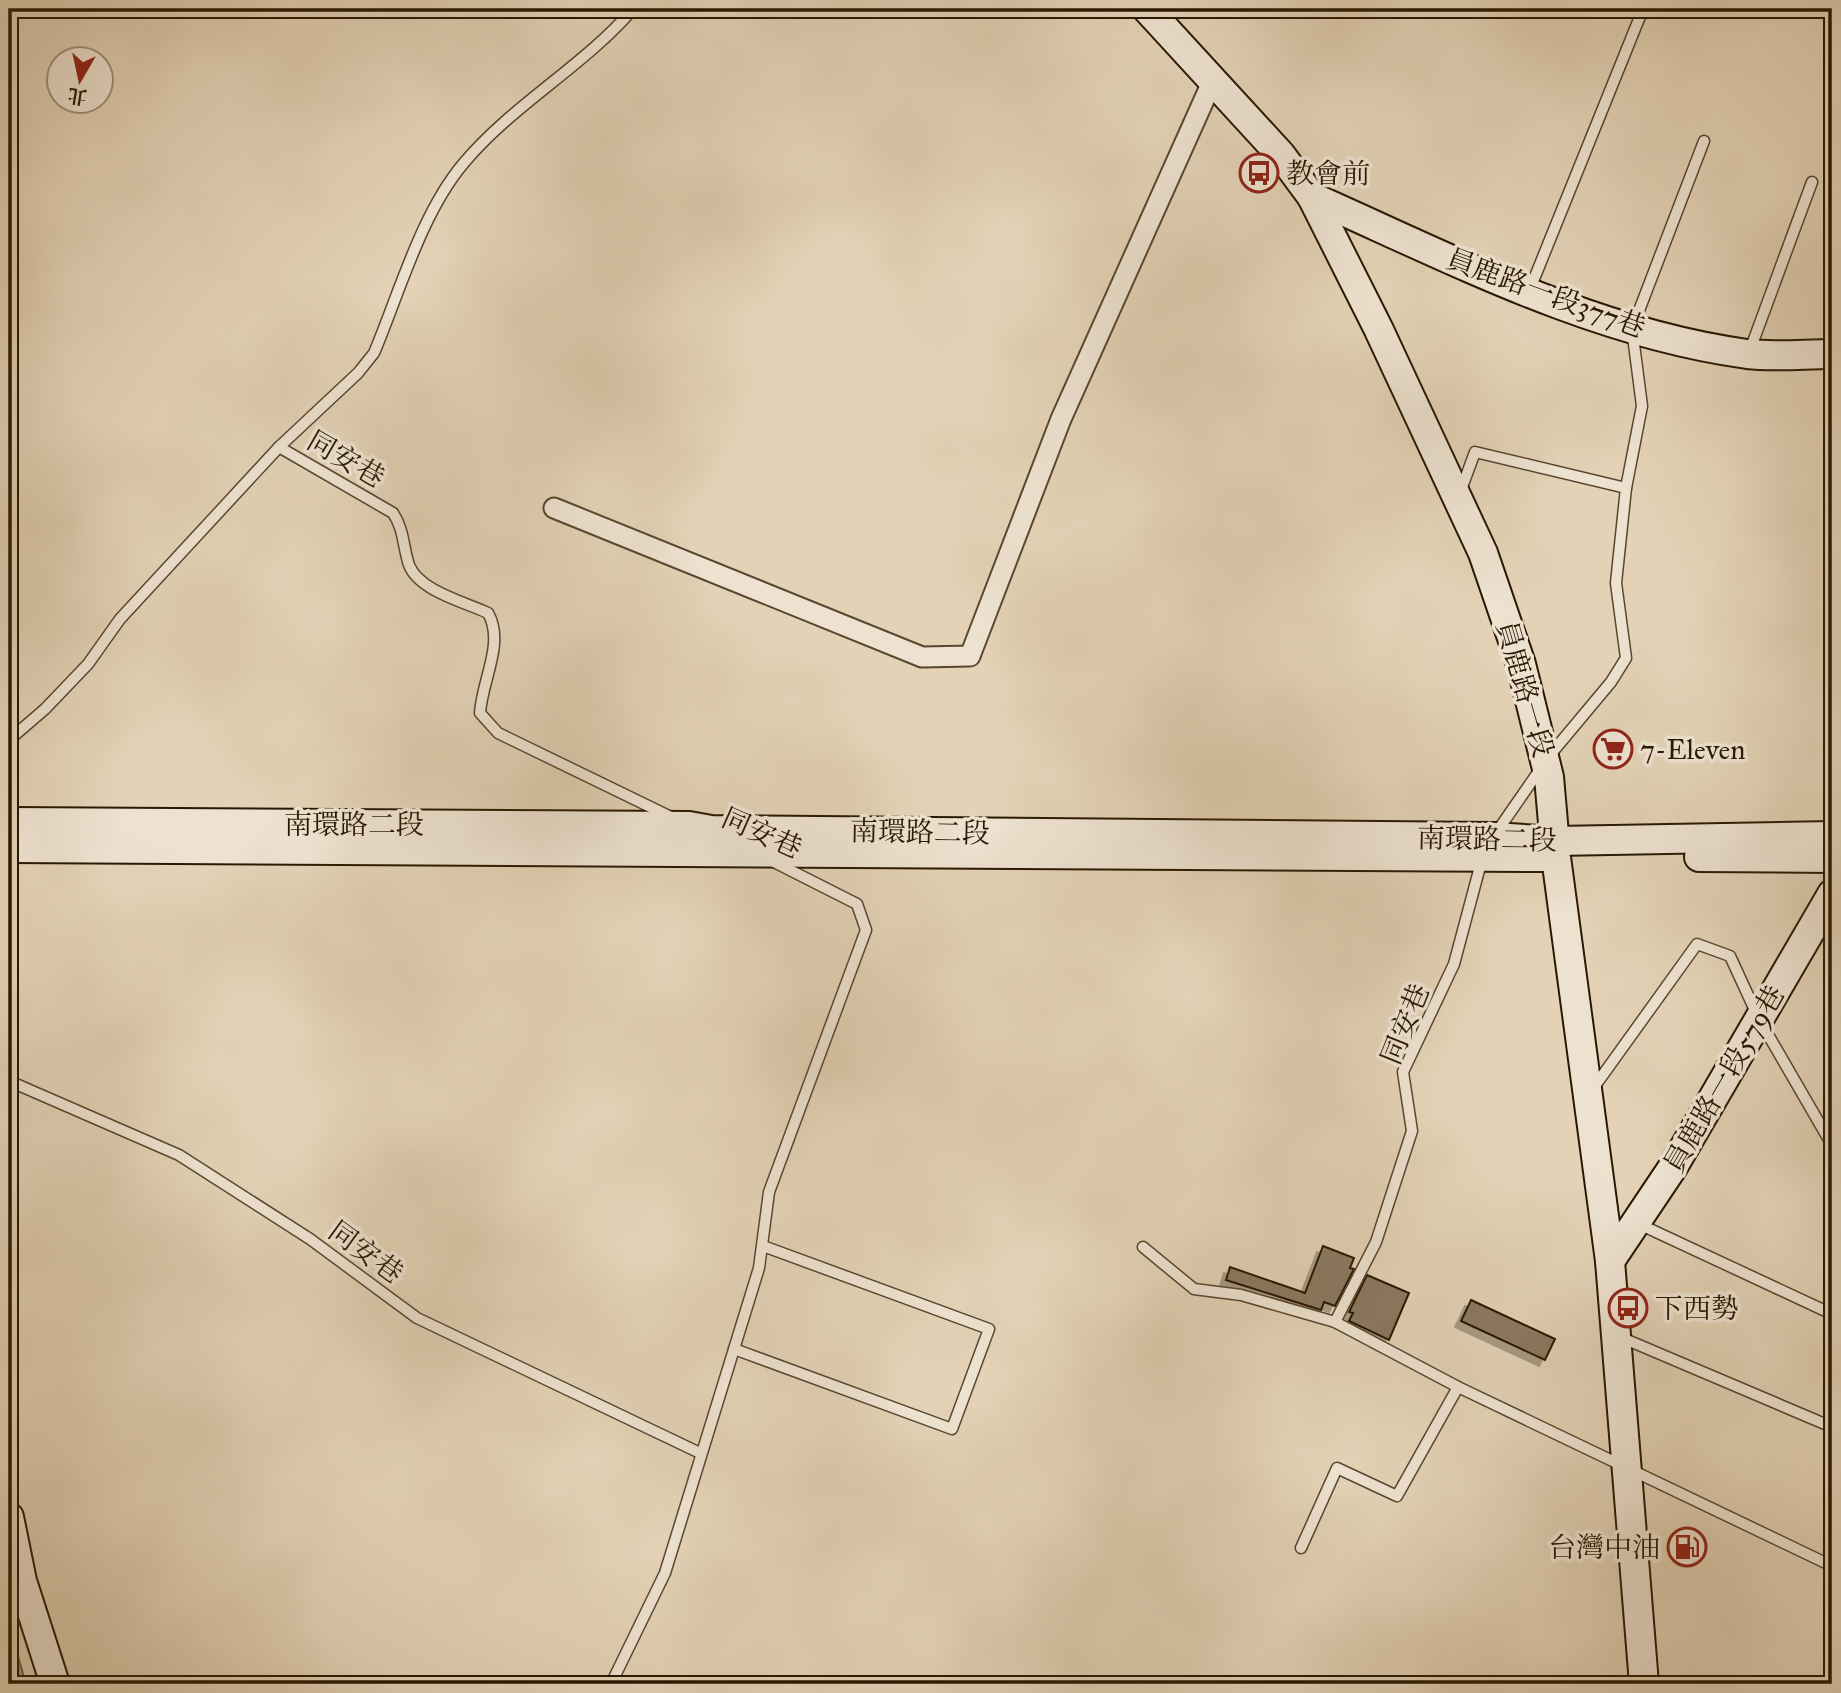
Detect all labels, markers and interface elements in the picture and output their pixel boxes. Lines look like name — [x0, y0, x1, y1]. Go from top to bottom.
north arrow — [46, 46, 116, 116]
text: 北 — [66, 83, 89, 109]
bus stop icon: 教會前 — [1238, 152, 1280, 194]
place label: 教會前 — [1286, 156, 1370, 191]
street label: 員鹿路一段377巷 — [1442, 241, 1650, 345]
street label: 同安巷 — [301, 423, 391, 495]
street label: 員鹿路一段 — [1489, 617, 1561, 761]
supermarket icon: 7-Eleven — [1592, 728, 1634, 770]
place label: 7-Eleven — [1640, 732, 1745, 767]
street label: 同安巷 — [717, 800, 807, 866]
street label: 南環路二段 — [284, 807, 424, 842]
street label: 南環路二段 — [850, 813, 990, 851]
street label: 南環路二段 — [1417, 820, 1557, 858]
street label: 同安巷 — [1373, 978, 1437, 1070]
street label: 員鹿路一段579巷 — [1656, 979, 1792, 1179]
street label: 同安巷 — [322, 1213, 410, 1291]
bus stop icon: 下西勢 — [1607, 1287, 1649, 1329]
place label: 下西勢 — [1655, 1291, 1739, 1326]
fuel station icon: 台灣中油 — [1666, 1526, 1708, 1568]
place label: 台灣中油 — [1548, 1530, 1660, 1565]

